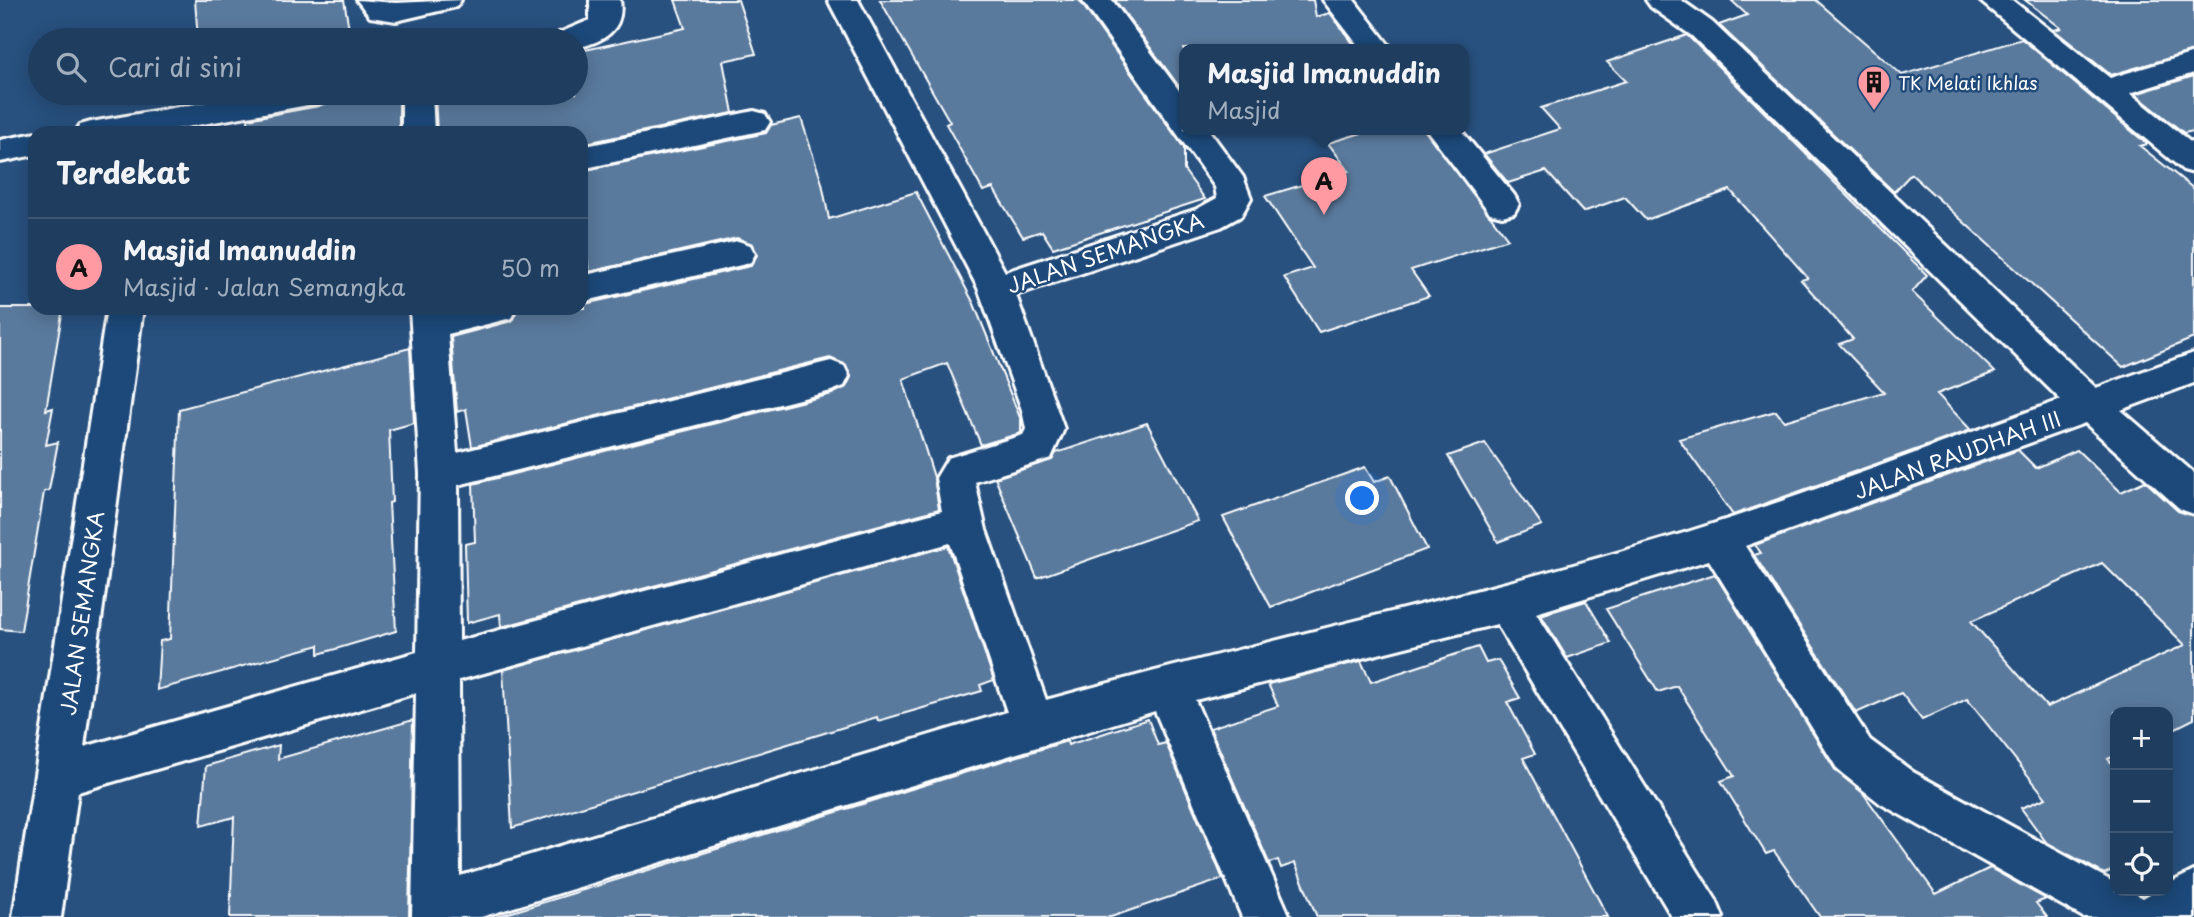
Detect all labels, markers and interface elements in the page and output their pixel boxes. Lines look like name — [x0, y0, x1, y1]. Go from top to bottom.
search box — [28, 28, 588, 105]
popup — [1179, 44, 1469, 135]
text: Cari di sini — [108, 47, 242, 86]
icon: search — [52, 48, 90, 86]
text: Masjid Imanuddin — [1207, 53, 1441, 92]
building icon: TK Melati Ikhlas — [1855, 63, 1893, 112]
place label: TK Melati Ikhlas — [1898, 69, 2037, 96]
text: Masjid — [1207, 92, 1281, 127]
text: Terdekat — [56, 149, 191, 194]
pin: A — [1301, 157, 1347, 215]
street label: JALAN SEMANGKA — [1002, 203, 1208, 301]
text: Masjid Imanuddin — [123, 230, 357, 269]
text: A — [70, 250, 88, 285]
text: 50 m — [500, 250, 560, 285]
text: Masjid · Jalan Semangka — [123, 269, 405, 304]
street label: JALAN RAUDHAH III — [1849, 402, 2065, 506]
your location — [1345, 481, 1379, 515]
street label: JALAN SEMANGKA — [51, 509, 111, 717]
map controls — [2110, 707, 2173, 896]
button: + — [2110, 707, 2173, 770]
button: − — [2110, 770, 2173, 833]
button: locate — [2110, 833, 2173, 896]

